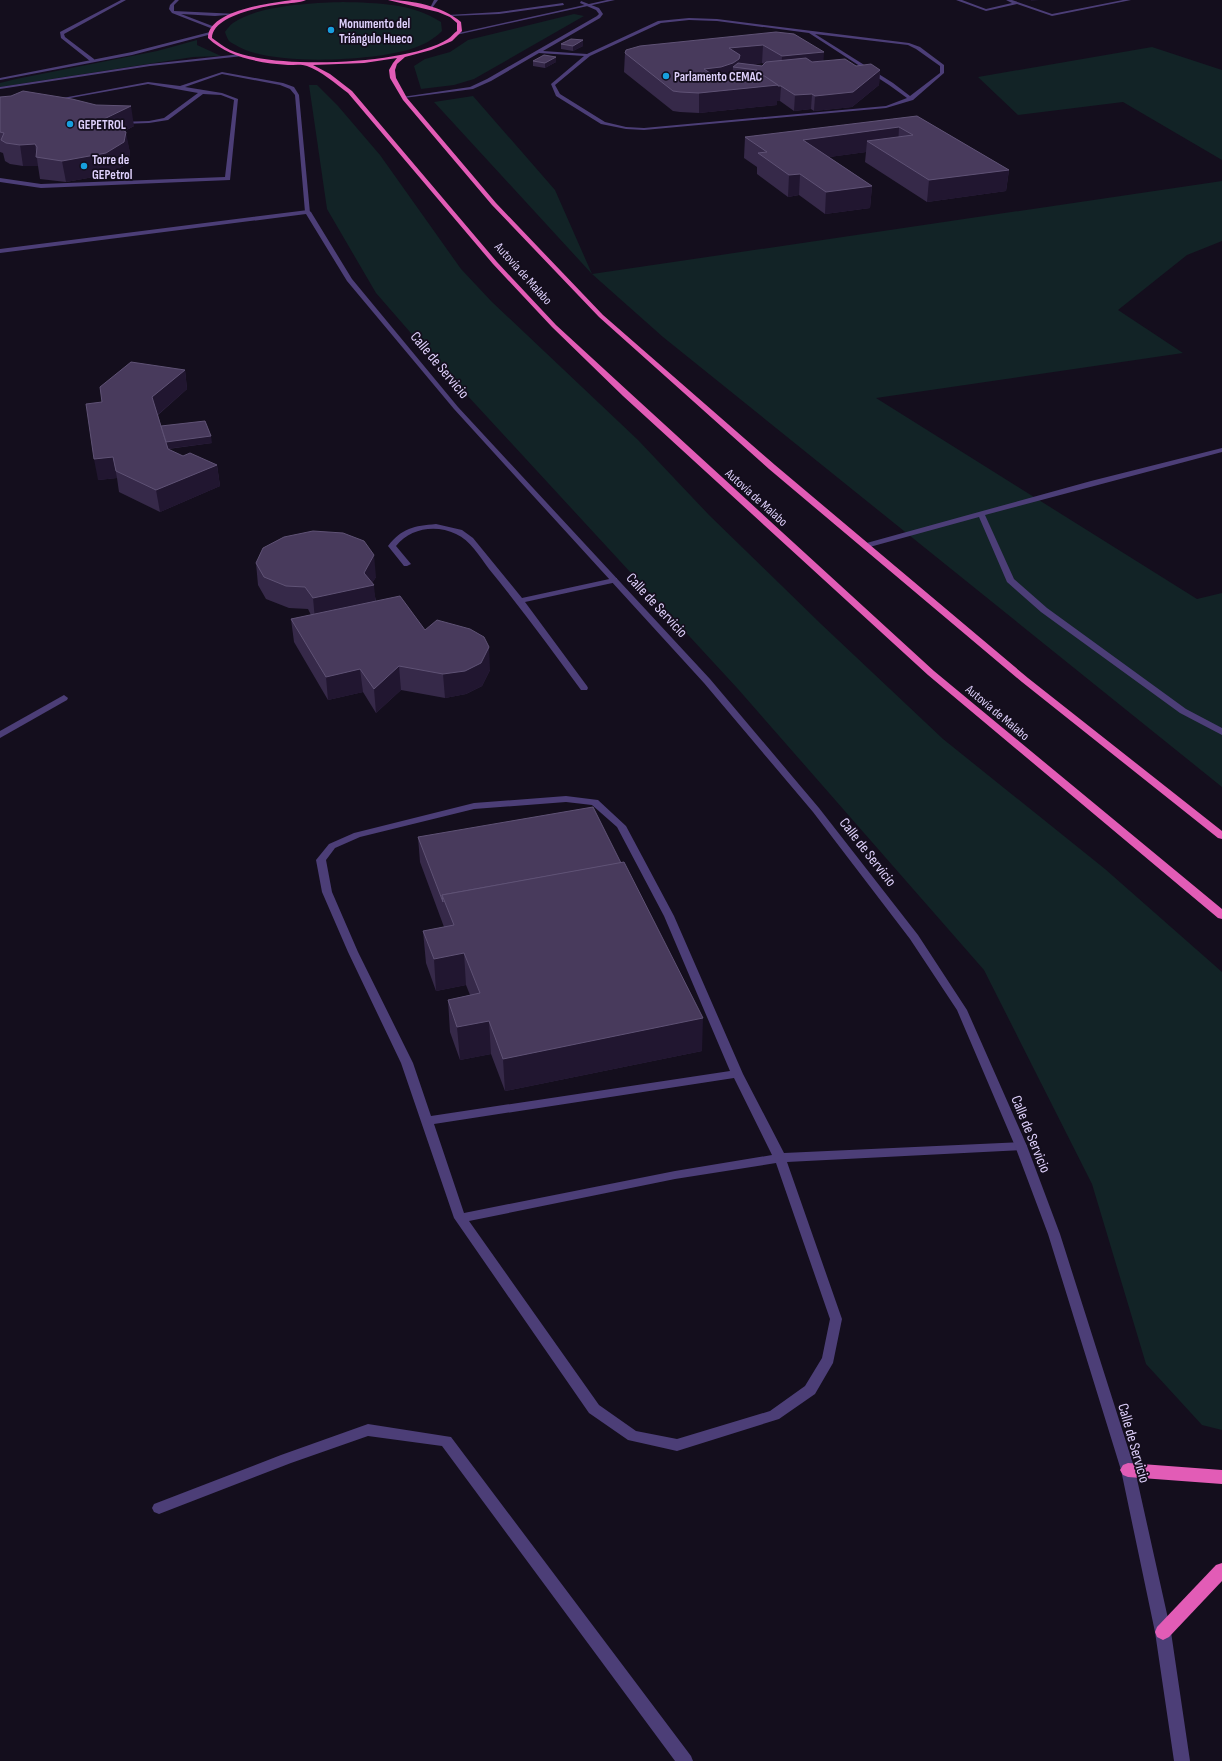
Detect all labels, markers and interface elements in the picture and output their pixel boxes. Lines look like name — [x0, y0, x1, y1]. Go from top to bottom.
place label: Monumento del Triángulo Hueco — [339, 16, 413, 47]
marker: Monumento del Triángulo Hueco — [326, 25, 336, 35]
place label: Parlamento CEMAC — [674, 69, 763, 85]
marker: Parlamento CEMAC — [661, 71, 671, 81]
place label: GEPETROL — [78, 117, 126, 133]
marker: GEPETROL — [65, 119, 75, 129]
place label: Torre de GEPetrol — [92, 152, 133, 183]
marker: Torre de GEPetrol — [79, 161, 89, 171]
street label: Autovía de Malabo — [490, 238, 555, 308]
street label: Calle de Servicio — [406, 328, 473, 403]
street label: Autovía de Malabo — [721, 465, 791, 530]
street label: Calle de Servicio — [622, 569, 692, 642]
street label: Autovía de Malabo — [961, 681, 1033, 744]
street label: Calle de Servicio — [835, 814, 900, 890]
street label: Calle de Servicio — [1006, 1093, 1055, 1176]
street label: Calle de Servicio — [1113, 1401, 1154, 1485]

